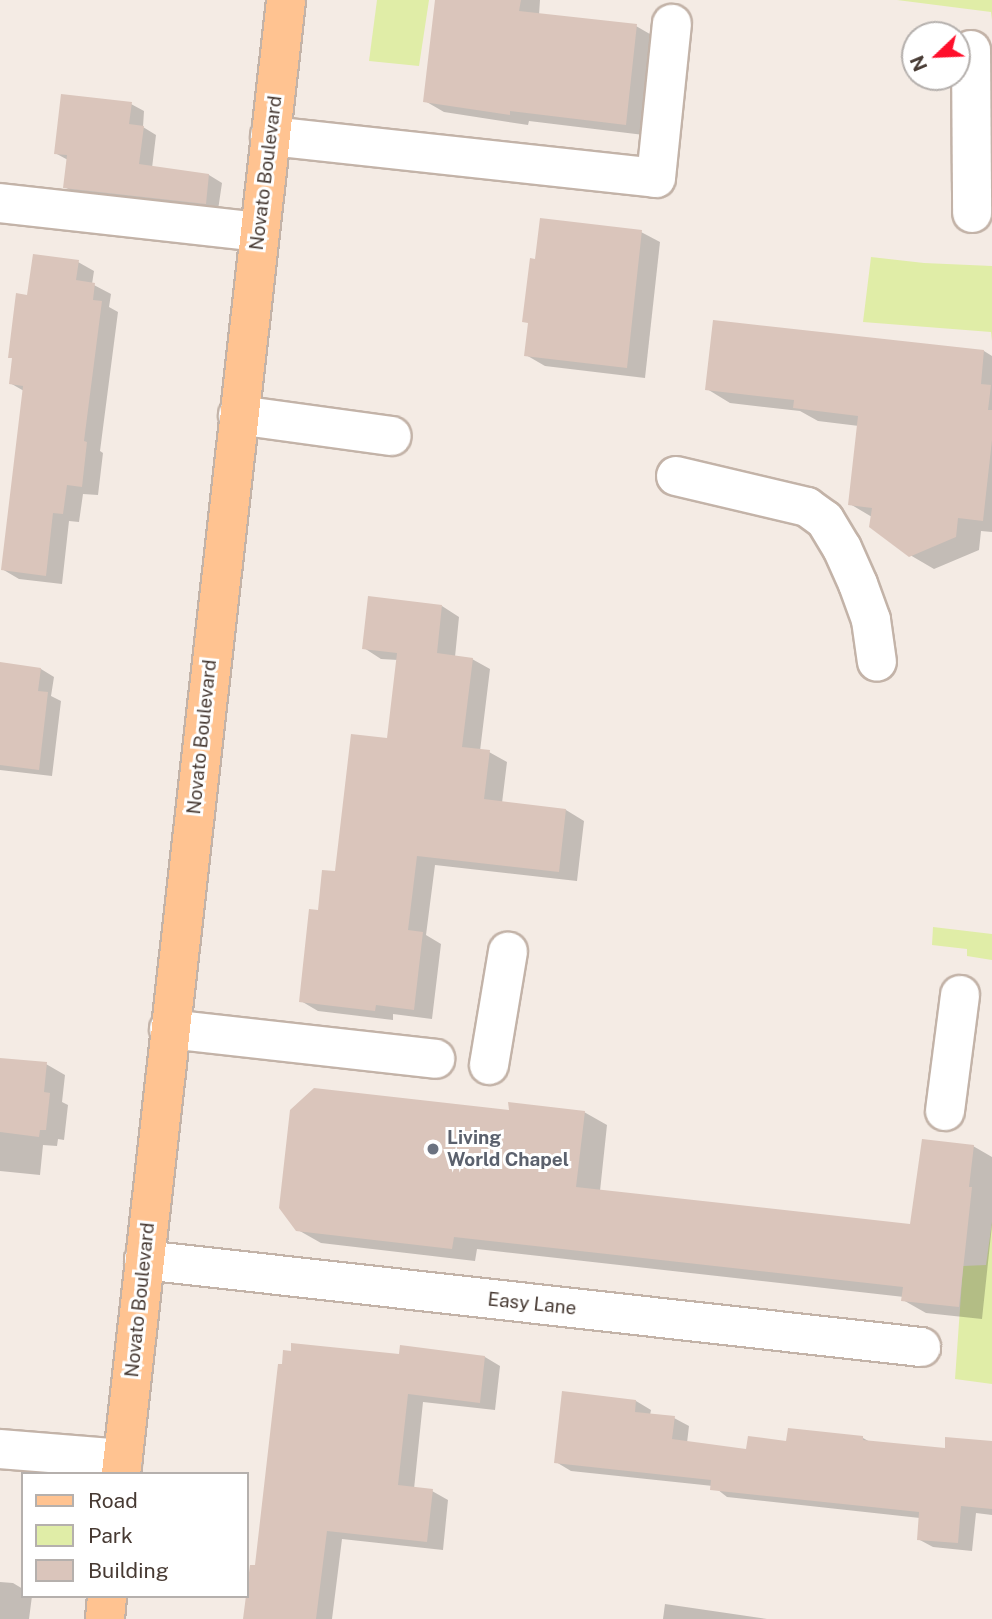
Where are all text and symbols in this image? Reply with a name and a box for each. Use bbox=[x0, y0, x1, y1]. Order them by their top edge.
north arrow bbox=[901, 21, 971, 91]
text: N bbox=[905, 52, 932, 75]
street label: Novato Boulevard bbox=[245, 94, 287, 252]
street label: Novato Boulevard bbox=[183, 658, 221, 816]
place label: Living World Chapel bbox=[447, 1127, 569, 1171]
marker: Living World Chapel bbox=[425, 1141, 441, 1157]
street label: Novato Boulevard bbox=[121, 1221, 159, 1379]
street label: Easy Lane bbox=[486, 1288, 578, 1320]
legend bbox=[21, 1472, 248, 1598]
text: Road bbox=[88, 1488, 138, 1513]
text: Park bbox=[88, 1523, 133, 1548]
text: Building bbox=[88, 1558, 169, 1583]

